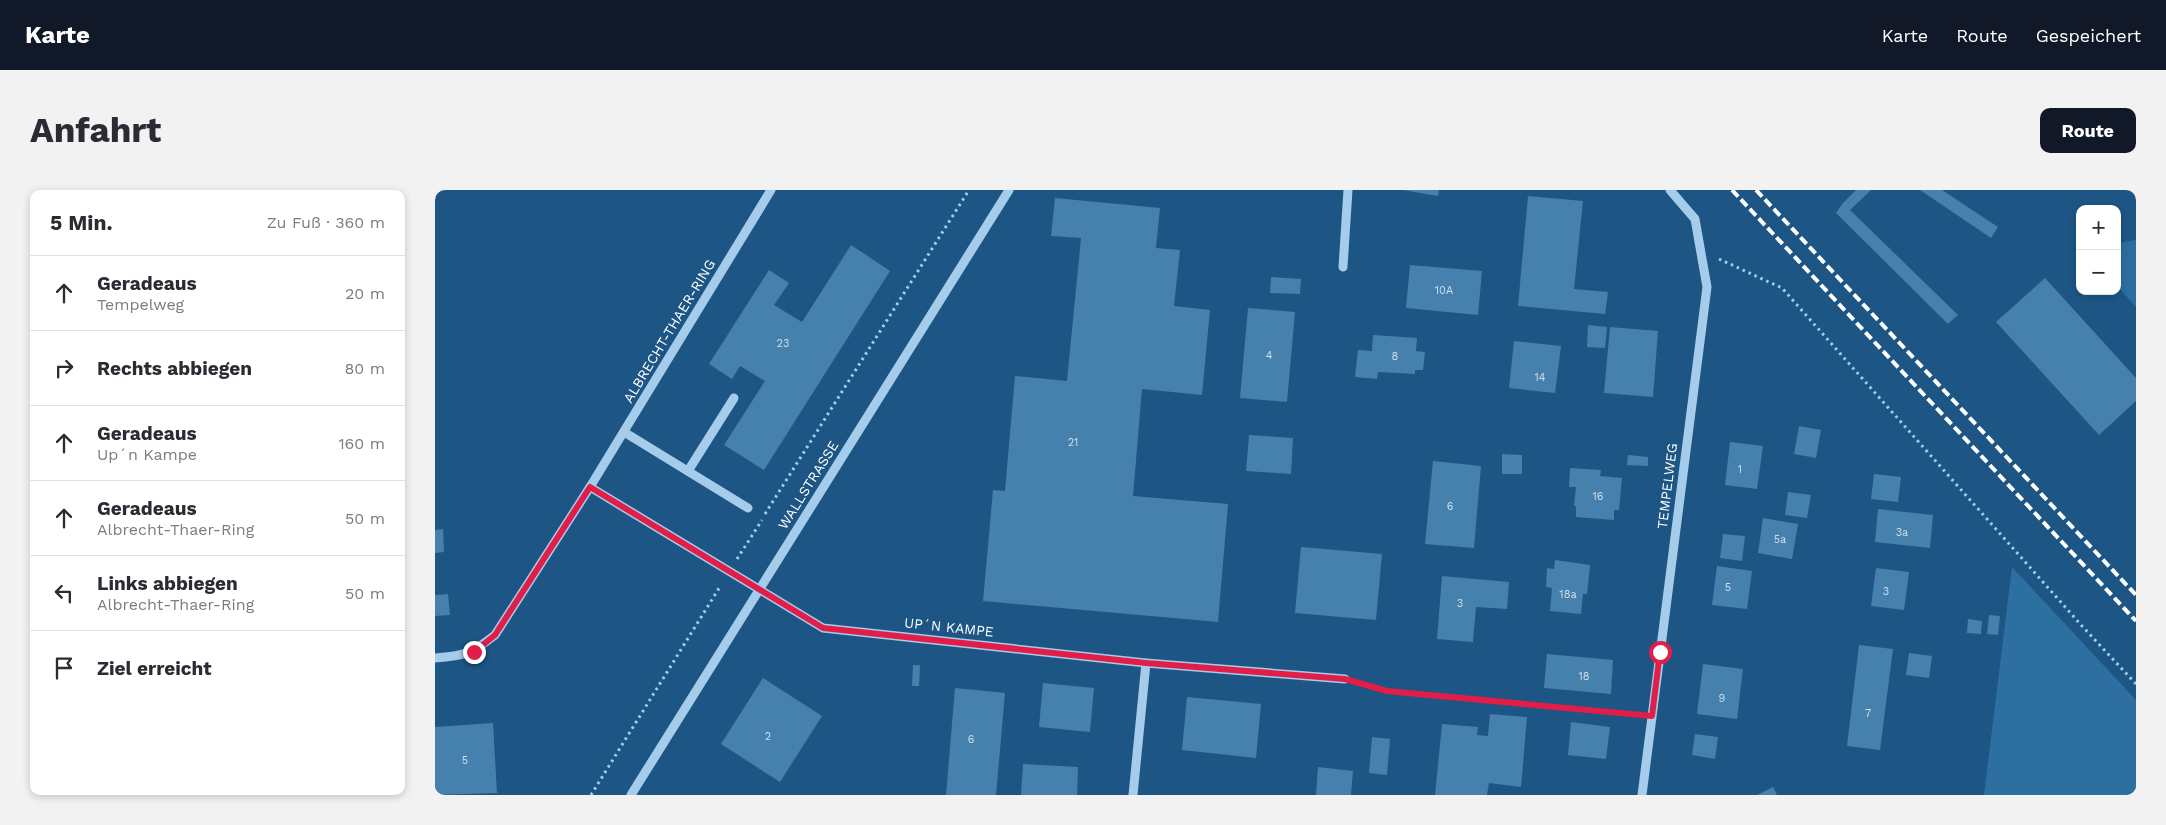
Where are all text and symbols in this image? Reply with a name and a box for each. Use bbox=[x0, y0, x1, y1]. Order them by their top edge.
text: Karte bbox=[25, 21, 90, 49]
text: Karte bbox=[1882, 25, 1928, 46]
text: Route bbox=[1956, 25, 2008, 46]
text: Gespeichert bbox=[2036, 25, 2141, 46]
button: Route bbox=[2040, 108, 2136, 153]
text: Anfahrt bbox=[30, 109, 161, 151]
map controls bbox=[2076, 205, 2121, 295]
button: + bbox=[2076, 205, 2121, 250]
text: 5 Min. bbox=[50, 210, 113, 235]
text: Zu Fuß · 360 m bbox=[267, 213, 385, 232]
button: − bbox=[2076, 250, 2121, 295]
street label: ALBRECHT-THAER-RING bbox=[620, 256, 718, 406]
text: Geradeaus bbox=[97, 272, 197, 295]
icon: ahead bbox=[50, 279, 78, 307]
text: 20 m bbox=[345, 284, 385, 303]
house number: 10A bbox=[1435, 284, 1453, 297]
text: Tempelweg bbox=[97, 295, 184, 314]
house number: 23 bbox=[777, 337, 789, 350]
house number: 4 bbox=[1266, 349, 1273, 362]
house number: 8 bbox=[1392, 350, 1399, 363]
icon: right bbox=[50, 354, 78, 382]
text: Rechts abbiegen bbox=[97, 357, 252, 380]
text: 80 m bbox=[344, 359, 385, 378]
house number: 14 bbox=[1534, 371, 1546, 384]
text: Geradeaus bbox=[97, 422, 197, 445]
icon: ahead bbox=[50, 429, 78, 457]
text: 160 m bbox=[338, 434, 385, 453]
house number: 21 bbox=[1068, 436, 1078, 449]
street label: WALLSTRASSE bbox=[774, 438, 842, 532]
street label: TEMPELWEG bbox=[1654, 442, 1680, 530]
text: Up´n Kampe bbox=[97, 445, 197, 464]
house number: 1 bbox=[1738, 463, 1742, 476]
house number: 16 bbox=[1593, 490, 1604, 503]
text: Geradeaus bbox=[97, 497, 197, 520]
house number: 6 bbox=[1447, 500, 1454, 513]
icon: ahead bbox=[50, 504, 78, 532]
text: 50 m bbox=[345, 509, 385, 528]
text: Albrecht-Thaer-Ring bbox=[97, 520, 254, 539]
house number: 3a bbox=[1896, 526, 1908, 539]
house number: 5a bbox=[1774, 533, 1786, 546]
text: Links abbiegen bbox=[97, 572, 238, 595]
icon: left bbox=[50, 579, 78, 607]
house number: 5 bbox=[1725, 581, 1731, 594]
text: 50 m bbox=[345, 584, 385, 603]
house number: 3 bbox=[1883, 585, 1889, 598]
house number: 18a bbox=[1559, 588, 1577, 601]
text: Albrecht-Thaer-Ring bbox=[97, 595, 254, 614]
house number: 3 bbox=[1457, 597, 1463, 610]
street label: UP´N KAMPE bbox=[904, 614, 995, 640]
route end bbox=[463, 641, 486, 664]
route start bbox=[1649, 641, 1672, 664]
icon: arrive bbox=[50, 654, 78, 682]
text: Ziel erreicht bbox=[97, 657, 212, 680]
house number: 18 bbox=[1578, 670, 1590, 683]
house number: 9 bbox=[1719, 692, 1726, 705]
house number: 7 bbox=[1865, 707, 1871, 720]
house number: 2 bbox=[765, 730, 771, 743]
house number: 6 bbox=[968, 733, 975, 746]
house number: 5 bbox=[462, 754, 468, 767]

